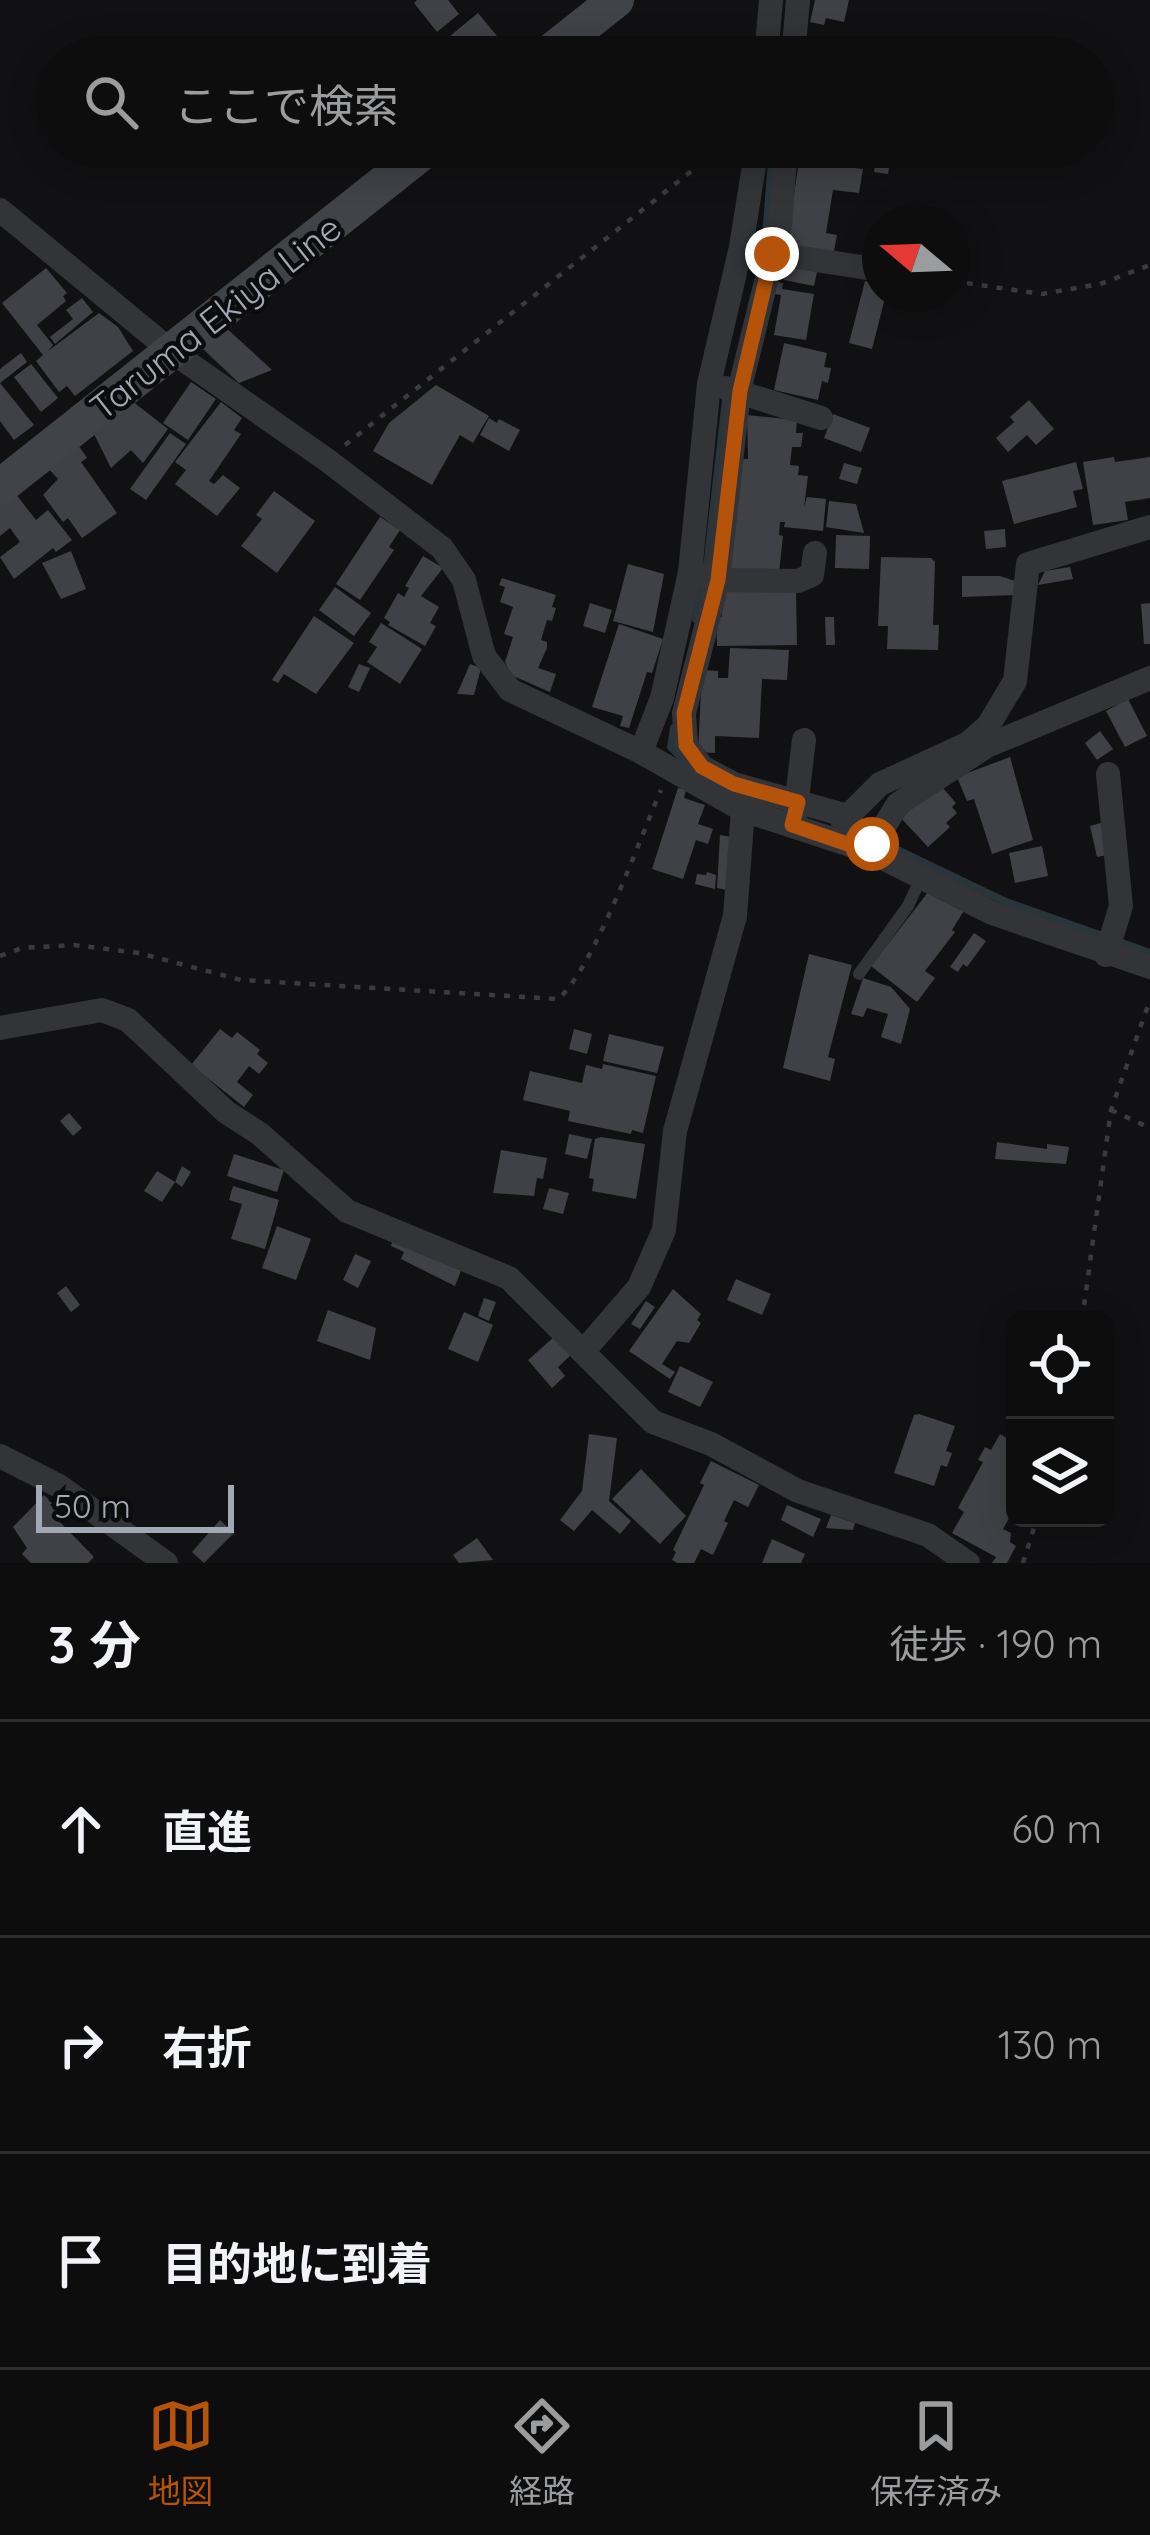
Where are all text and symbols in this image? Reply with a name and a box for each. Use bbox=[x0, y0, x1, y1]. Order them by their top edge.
search box bbox=[36, 36, 1114, 168]
icon: search bbox=[78, 69, 144, 135]
text: ここで検索 bbox=[174, 77, 399, 133]
north arrow bbox=[862, 204, 970, 312]
street label: Taruma Ekiya Line bbox=[80, 205, 350, 429]
route end bbox=[745, 227, 799, 281]
route start bbox=[845, 817, 899, 871]
map controls bbox=[1006, 1311, 1114, 1527]
button: locate bbox=[1006, 1311, 1114, 1419]
button: layers bbox=[1006, 1419, 1114, 1527]
scale bar bbox=[36, 1479, 234, 1532]
text: 50 m bbox=[54, 1485, 131, 1526]
text: 3 分 bbox=[48, 1612, 141, 1676]
text: 徒歩 · 190 m bbox=[889, 1619, 1102, 1668]
icon: ahead bbox=[48, 1796, 114, 1862]
text: 直進 bbox=[162, 1803, 252, 1859]
text: 60 m bbox=[1012, 1804, 1102, 1853]
icon: right bbox=[48, 2012, 114, 2078]
text: 右折 bbox=[162, 2019, 252, 2075]
text: 130 m bbox=[998, 2020, 1102, 2069]
icon: arrive bbox=[48, 2228, 114, 2294]
text: 目的地に到着 bbox=[162, 2235, 432, 2291]
tab: 地図 bbox=[148, 2393, 214, 2513]
tab: 経路 bbox=[509, 2393, 575, 2513]
tab: 保存済み bbox=[870, 2393, 1002, 2513]

